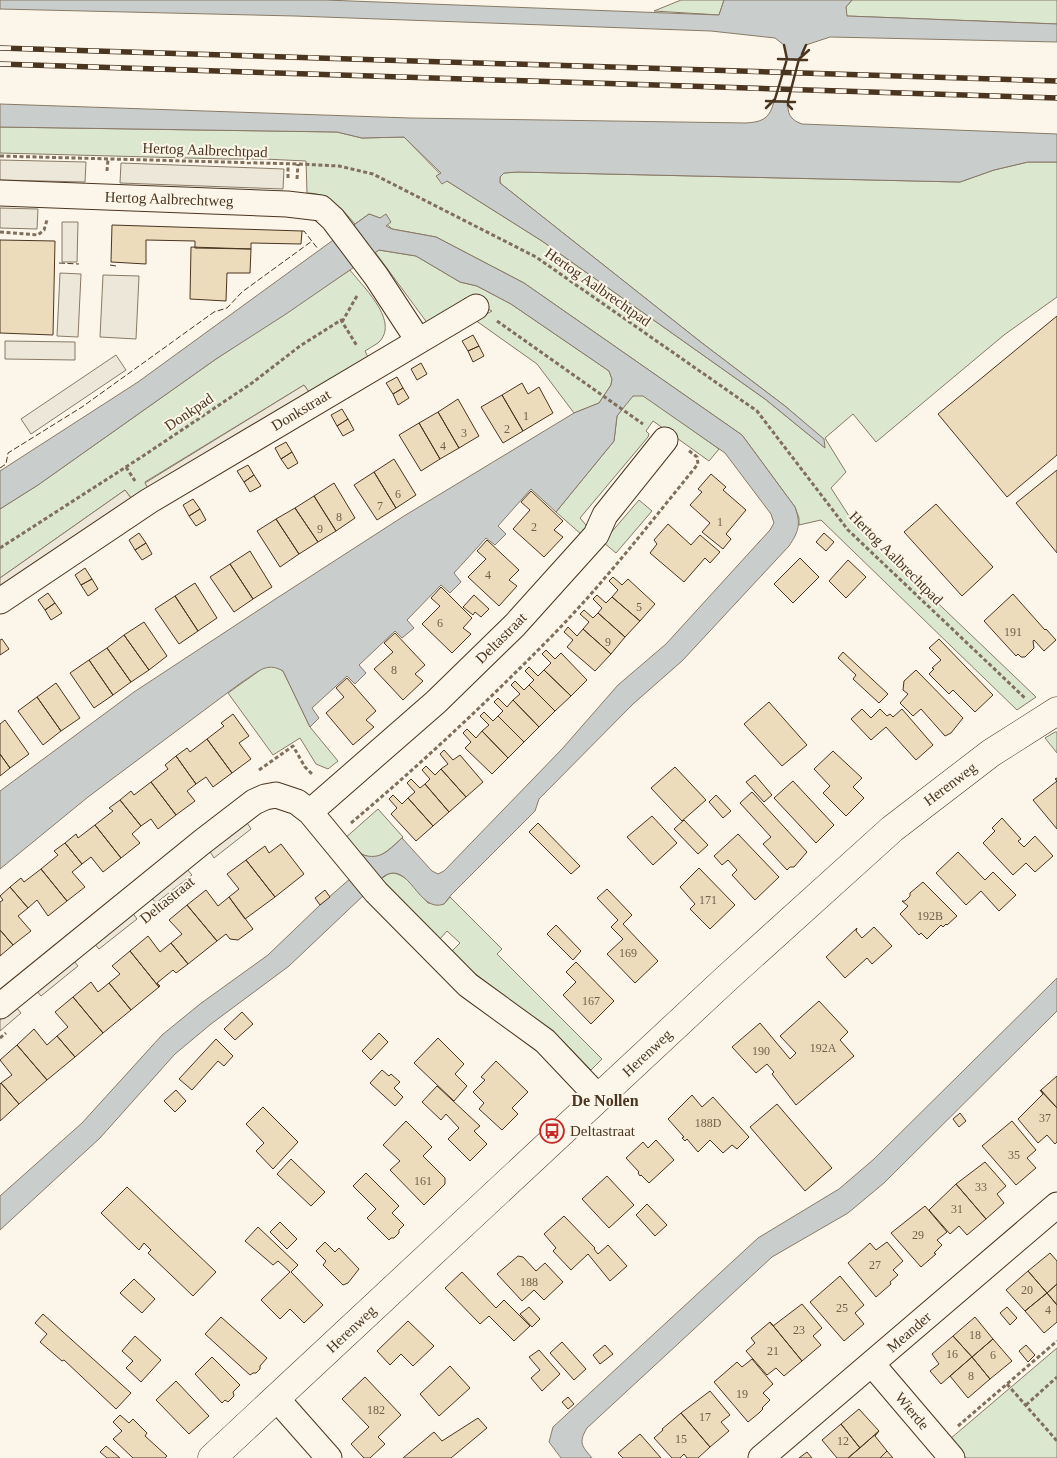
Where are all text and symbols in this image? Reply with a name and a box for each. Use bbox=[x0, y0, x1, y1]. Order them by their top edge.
street label: Hertog Aalbrechtpad bbox=[142, 140, 268, 160]
street label: Hertog Aalbrechtweg bbox=[104, 189, 234, 209]
street label: Hertog Aalbrechtpad bbox=[542, 244, 654, 330]
street label: Donkstraat bbox=[269, 386, 334, 434]
street label: Donkpad bbox=[162, 390, 217, 434]
house number: 1 bbox=[523, 409, 529, 423]
house number: 2 bbox=[504, 422, 510, 436]
house number: 3 bbox=[461, 426, 467, 440]
house number: 4 bbox=[440, 439, 446, 453]
house number: 6 bbox=[395, 487, 401, 501]
house number: 7 bbox=[377, 499, 383, 513]
street label: Hertog Aalbrechtpad bbox=[846, 508, 946, 608]
house number: 8 bbox=[336, 510, 342, 524]
house number: 1 bbox=[717, 515, 723, 529]
house number: 2 bbox=[531, 520, 537, 534]
house number: 9 bbox=[317, 522, 323, 536]
house number: 4 bbox=[485, 568, 491, 582]
house number: 5 bbox=[636, 600, 642, 614]
street label: Deltastraat bbox=[472, 609, 530, 667]
house number: 6 bbox=[437, 616, 443, 630]
house number: 191 bbox=[1004, 625, 1022, 639]
house number: 9 bbox=[605, 635, 611, 649]
house number: 8 bbox=[391, 663, 397, 677]
street label: Herenweg bbox=[921, 759, 980, 809]
street label: Deltastraat bbox=[137, 873, 198, 927]
house number: 171 bbox=[699, 893, 717, 907]
house number: 192B bbox=[917, 909, 943, 923]
house number: 169 bbox=[619, 946, 637, 960]
house number: 167 bbox=[582, 994, 600, 1008]
street label: Herenweg bbox=[619, 1026, 675, 1080]
house number: 192A bbox=[810, 1041, 837, 1055]
house number: 190 bbox=[752, 1044, 770, 1058]
district label: De Nollen bbox=[571, 1092, 639, 1109]
house number: 37 bbox=[1039, 1111, 1051, 1125]
house number: 188D bbox=[695, 1116, 722, 1130]
bus stop icon: Deltastraat bbox=[539, 1118, 565, 1144]
place label: Deltastraat bbox=[570, 1123, 636, 1139]
house number: 35 bbox=[1008, 1148, 1020, 1162]
house number: 161 bbox=[414, 1174, 432, 1188]
house number: 33 bbox=[975, 1180, 987, 1194]
house number: 31 bbox=[951, 1202, 963, 1216]
house number: 29 bbox=[912, 1228, 924, 1242]
house number: 27 bbox=[869, 1258, 881, 1272]
house number: 188 bbox=[520, 1275, 538, 1289]
house number: 20 bbox=[1021, 1283, 1033, 1297]
house number: 25 bbox=[836, 1301, 848, 1315]
street label: Herenweg bbox=[323, 1302, 379, 1356]
house number: 4 bbox=[1045, 1303, 1051, 1317]
street label: Meander bbox=[884, 1308, 934, 1356]
house number: 23 bbox=[793, 1323, 805, 1337]
house number: 18 bbox=[969, 1328, 981, 1342]
house number: 21 bbox=[767, 1344, 779, 1358]
house number: 16 bbox=[946, 1347, 958, 1361]
house number: 6 bbox=[990, 1348, 996, 1362]
house number: 8 bbox=[968, 1369, 974, 1383]
house number: 19 bbox=[736, 1387, 748, 1401]
street label: Wierde bbox=[892, 1389, 932, 1433]
house number: 182 bbox=[367, 1403, 385, 1417]
house number: 17 bbox=[699, 1410, 711, 1424]
house number: 15 bbox=[675, 1432, 687, 1446]
house number: 12 bbox=[837, 1434, 849, 1448]

